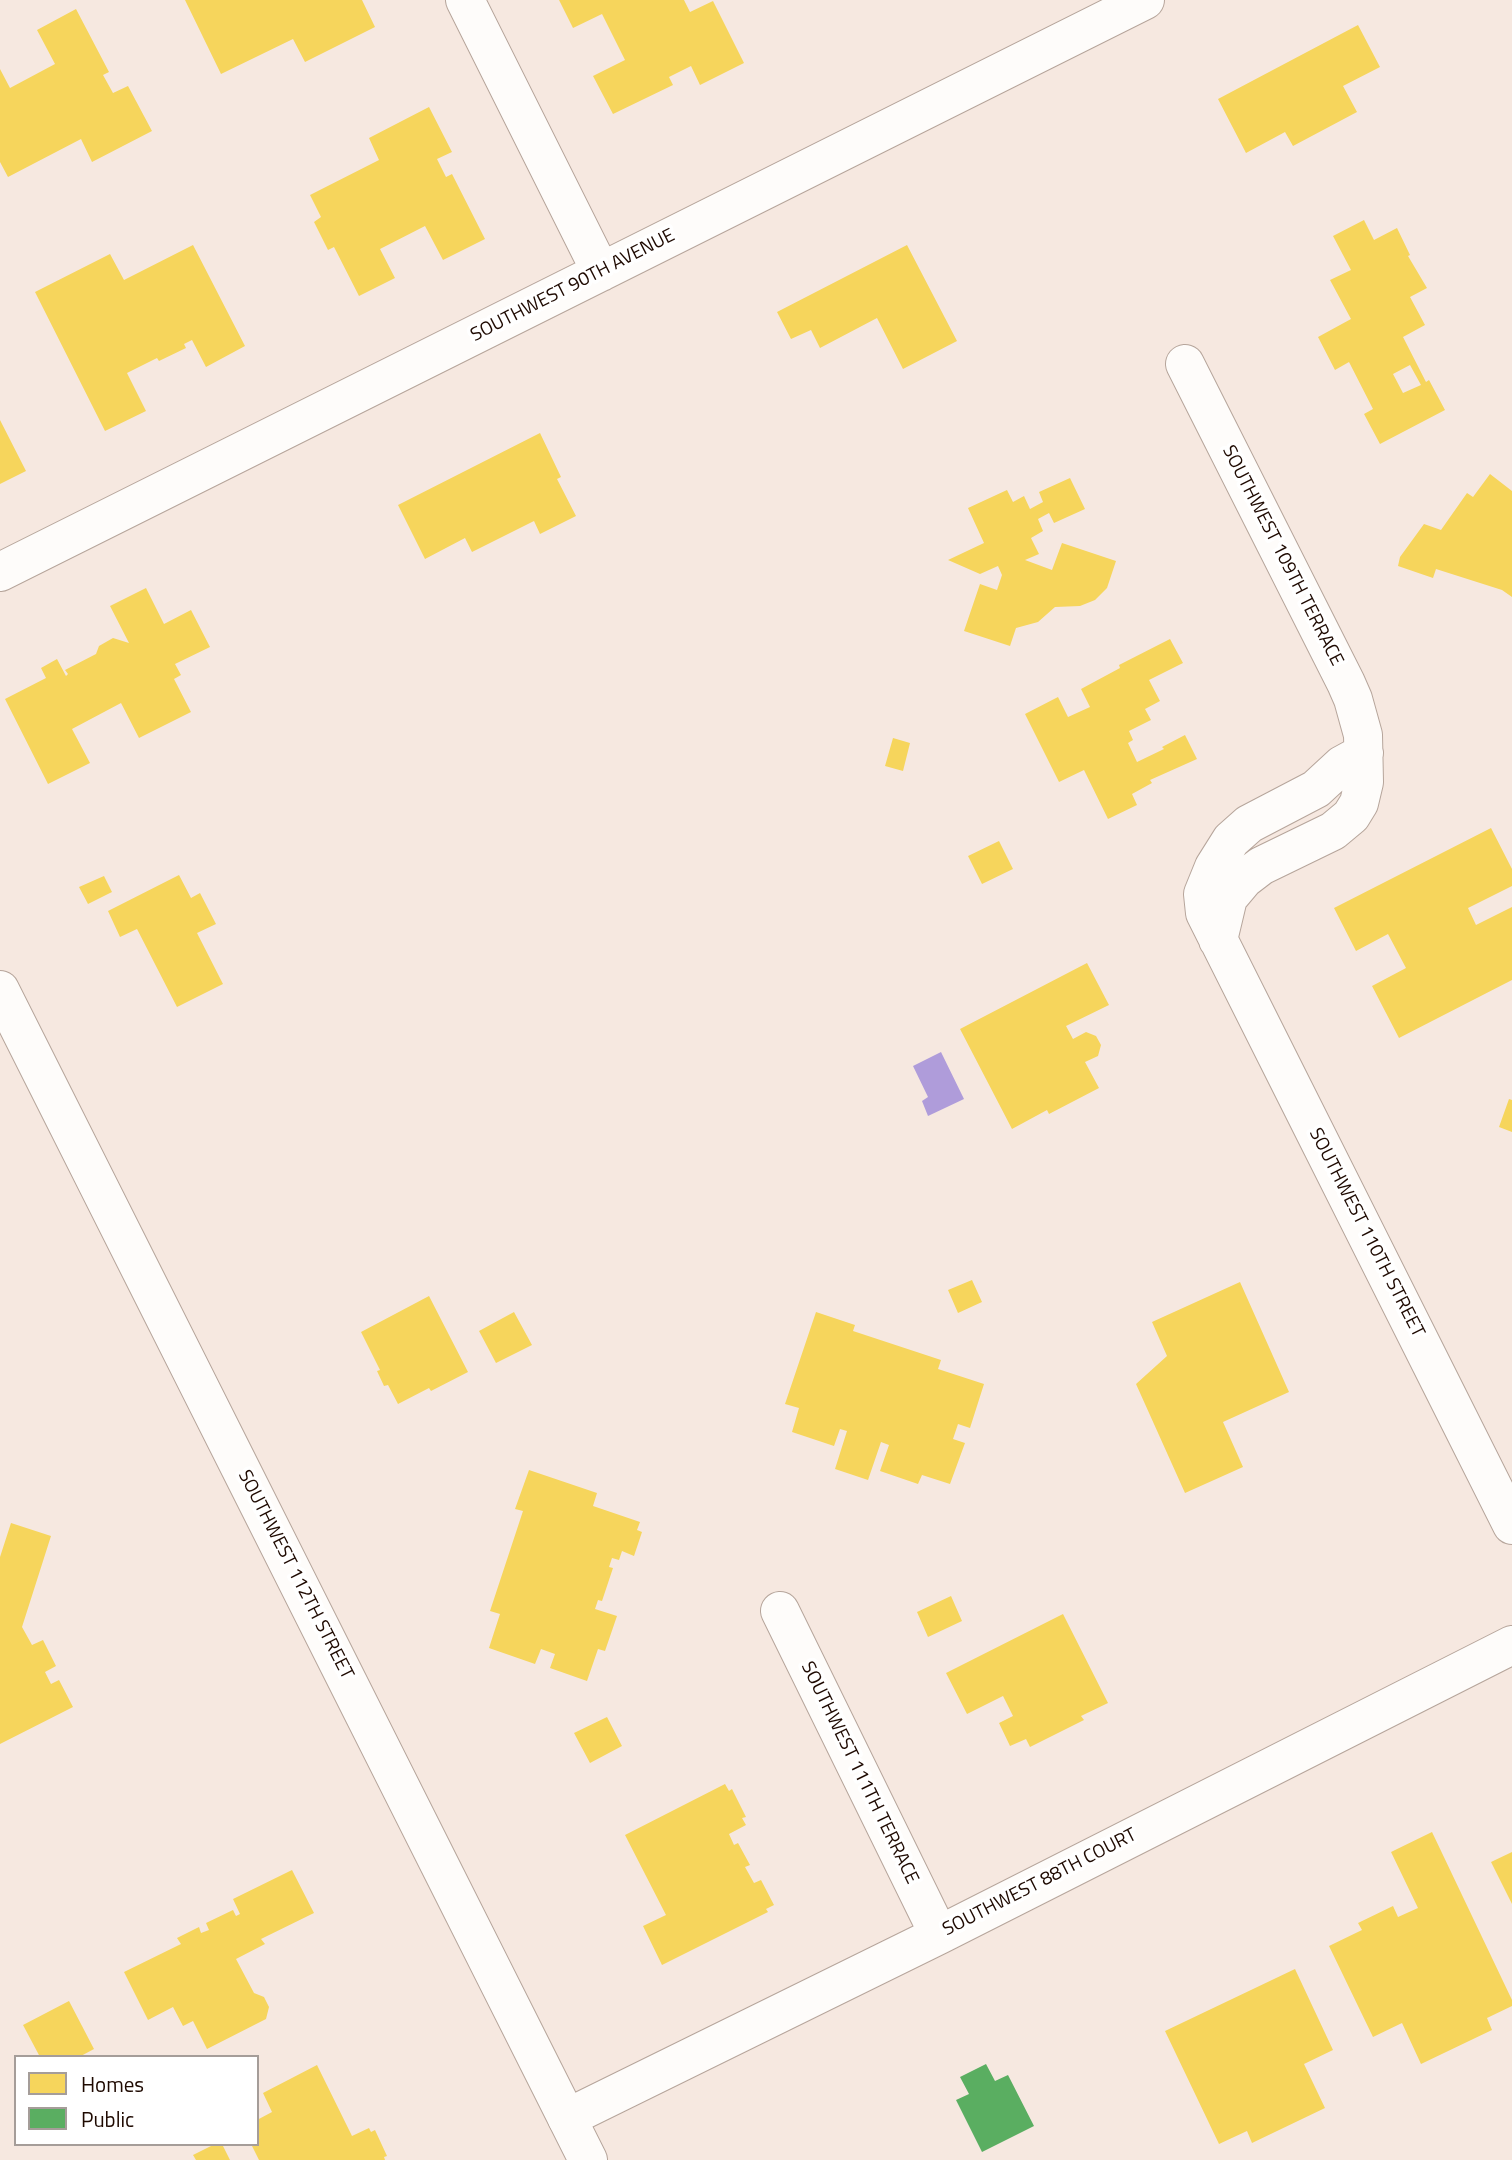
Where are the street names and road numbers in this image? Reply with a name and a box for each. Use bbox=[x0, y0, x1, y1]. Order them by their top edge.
street label: SOUTHWEST 90TH AVENUE bbox=[467, 225, 679, 347]
street label: SOUTHWEST 109TH TERRACE bbox=[1216, 442, 1348, 670]
street label: SOUTHWEST 110TH STREET bbox=[1303, 1125, 1429, 1341]
street label: SOUTHWEST 112TH STREET bbox=[232, 1467, 358, 1683]
street label: SOUTHWEST 111TH TERRACE bbox=[795, 1658, 923, 1888]
street label: SOUTHWEST 88TH COURT bbox=[939, 1824, 1141, 1942]

